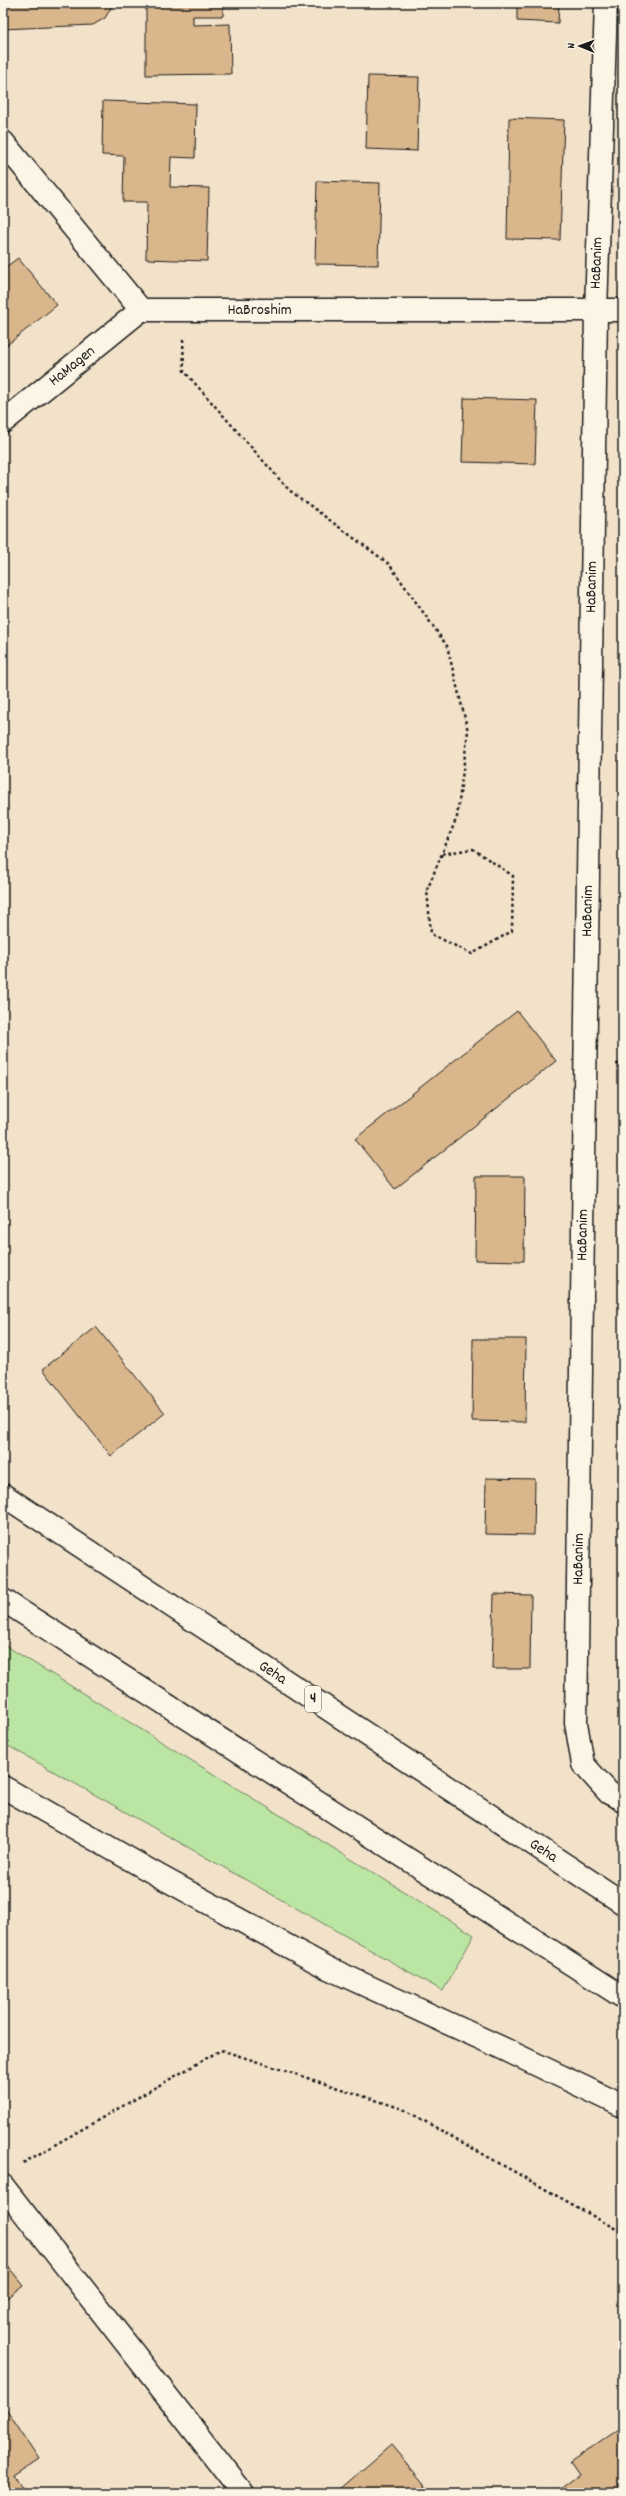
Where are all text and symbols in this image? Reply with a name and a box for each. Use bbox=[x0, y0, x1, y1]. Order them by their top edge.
north arrow bbox=[560, 26, 600, 66]
text: N bbox=[564, 42, 580, 49]
street label: HaBanim bbox=[585, 237, 609, 289]
street label: HaBroshim bbox=[227, 299, 292, 322]
street label: HaMagen bbox=[44, 340, 100, 392]
street label: HaBanim bbox=[580, 561, 604, 613]
street label: HaBanim bbox=[576, 885, 600, 937]
street label: HaBanim bbox=[571, 1209, 595, 1261]
street label: HaBanim bbox=[567, 1533, 591, 1585]
street label: Geha bbox=[254, 1655, 292, 1691]
road number: 4 bbox=[305, 1686, 321, 1712]
street label: Geha bbox=[525, 1833, 563, 1869]

